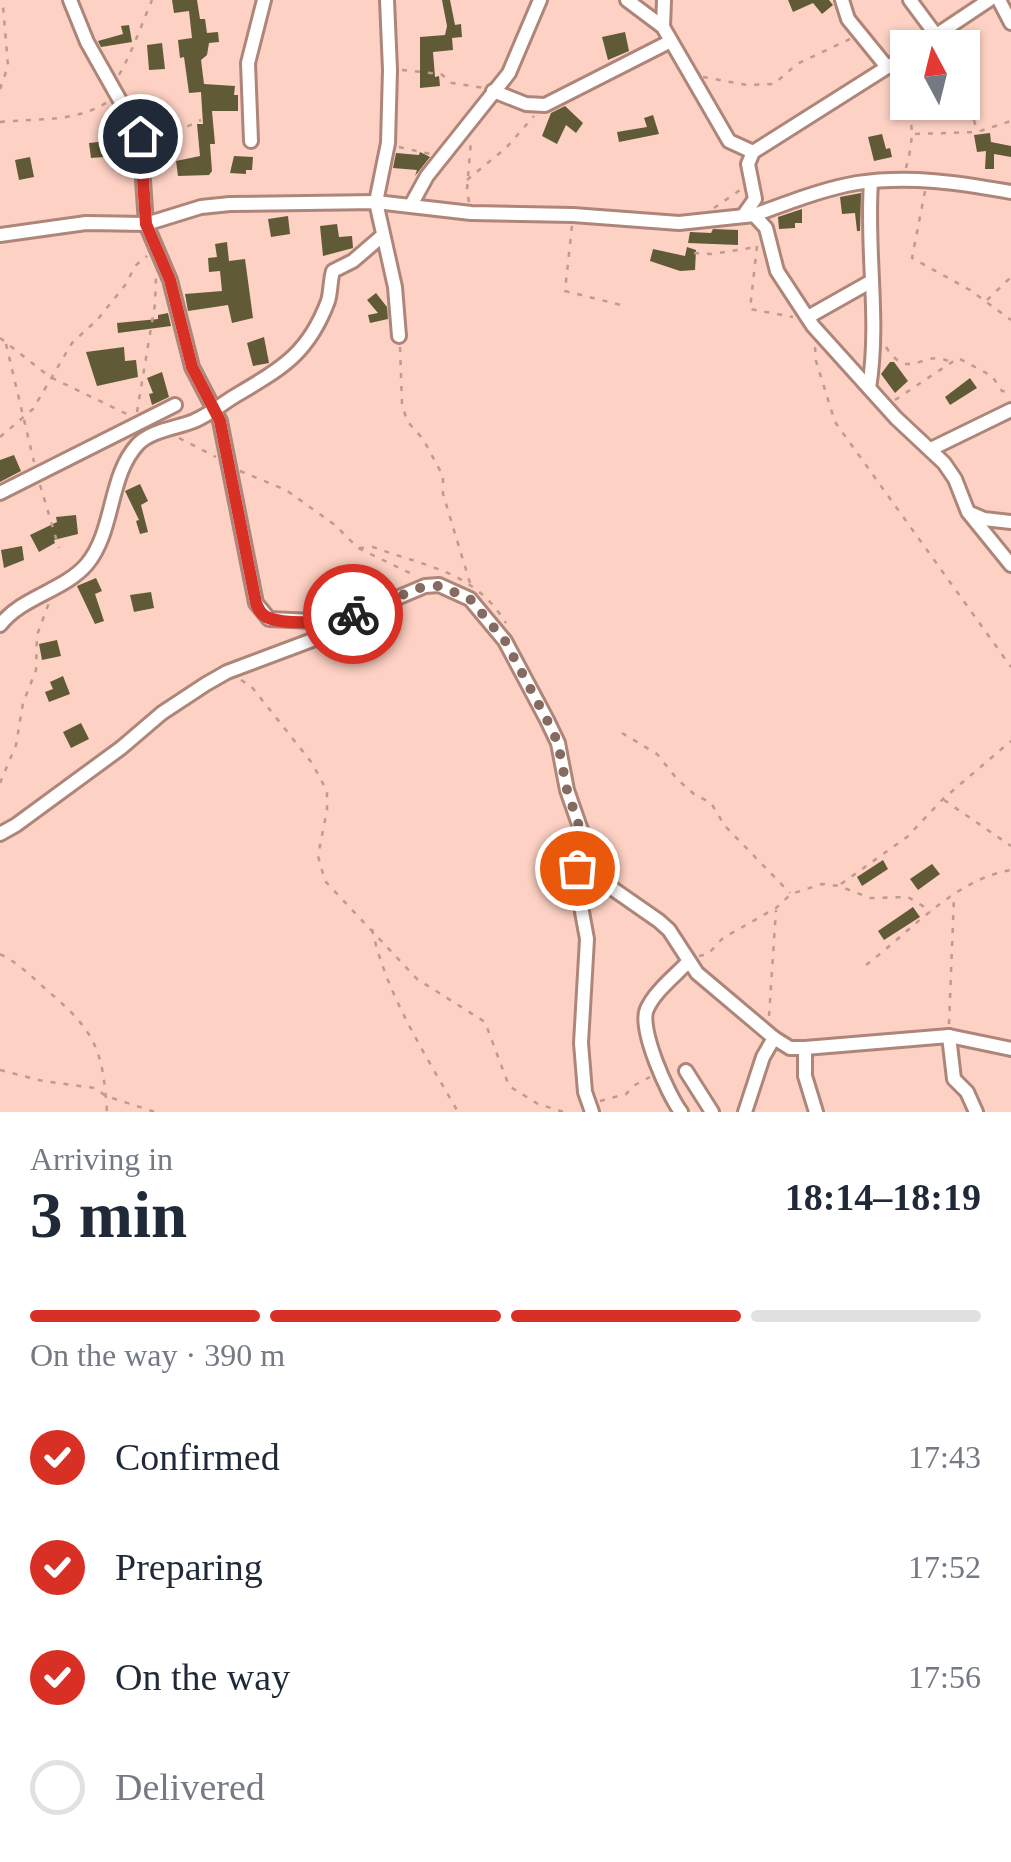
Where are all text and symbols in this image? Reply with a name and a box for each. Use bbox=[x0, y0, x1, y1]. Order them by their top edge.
north arrow bbox=[890, 30, 980, 120]
map controls bbox=[890, 30, 980, 120]
pin bbox=[98, 94, 183, 179]
icon: home bbox=[113, 109, 168, 164]
courier bbox=[303, 564, 403, 664]
icon: bike bbox=[326, 587, 381, 642]
pin bbox=[535, 826, 620, 911]
icon: bag bbox=[550, 841, 605, 896]
text: Arriving in bbox=[30, 1141, 173, 1177]
text: 18:14–18:19 bbox=[785, 1176, 981, 1218]
text: 3 min bbox=[30, 1179, 187, 1251]
text: On the way · 390 m bbox=[30, 1337, 285, 1373]
icon: check bbox=[30, 1430, 85, 1485]
text: Confirmed bbox=[115, 1436, 280, 1478]
text: 17:43 bbox=[908, 1439, 981, 1475]
icon: check bbox=[30, 1540, 85, 1595]
text: Preparing bbox=[115, 1546, 263, 1588]
text: 17:52 bbox=[908, 1549, 981, 1585]
icon: check bbox=[30, 1650, 85, 1705]
text: On the way bbox=[115, 1656, 290, 1698]
text: 17:56 bbox=[908, 1659, 981, 1695]
text: Delivered bbox=[115, 1766, 265, 1808]

